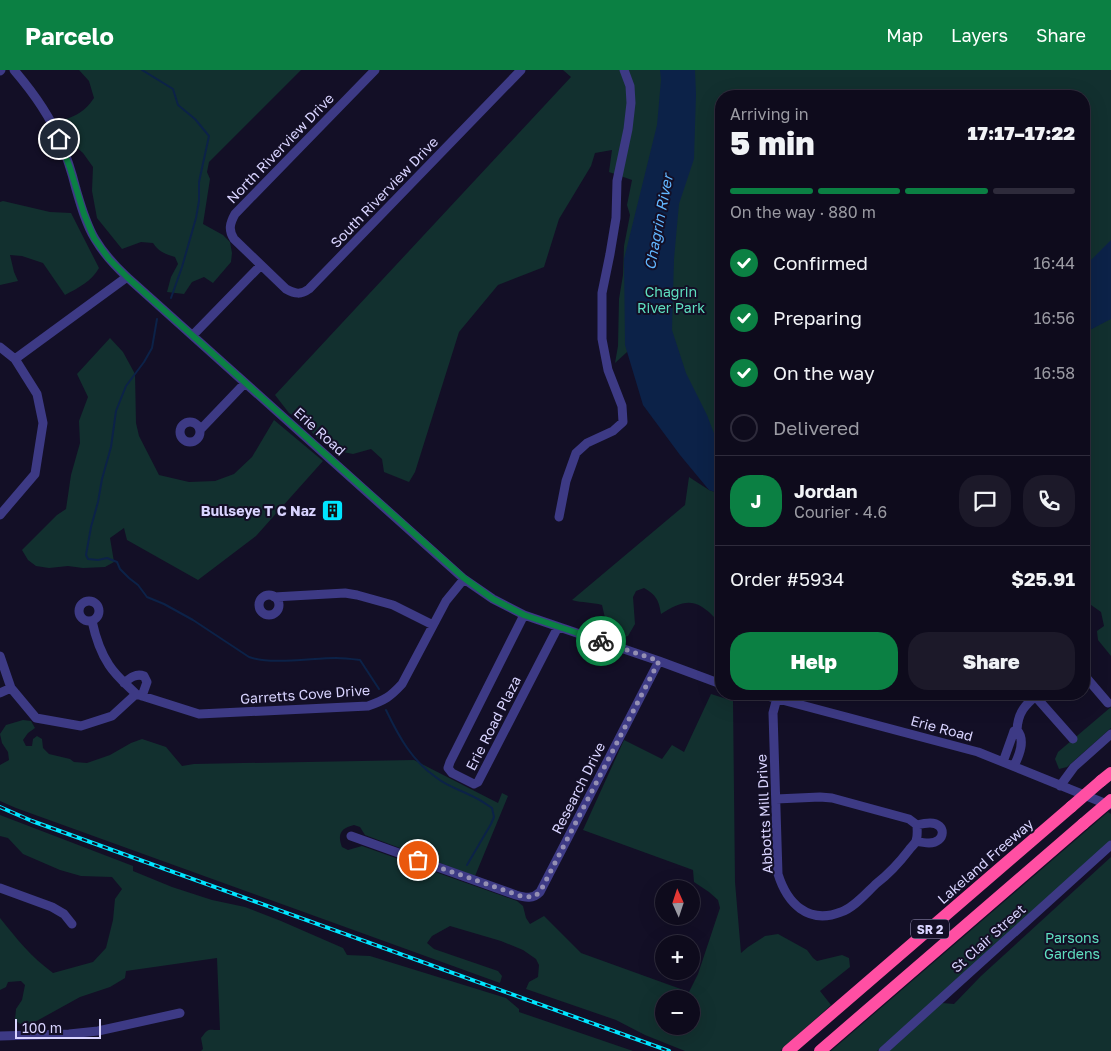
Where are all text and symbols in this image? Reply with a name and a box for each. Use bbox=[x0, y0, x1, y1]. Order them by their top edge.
text: Parcelo bbox=[25, 21, 114, 50]
text: Map bbox=[886, 24, 923, 46]
text: Layers bbox=[951, 24, 1008, 46]
text: Share bbox=[1036, 24, 1086, 46]
street label: North Riverview Drive bbox=[223, 89, 337, 207]
text: Arriving in bbox=[730, 104, 809, 124]
pin bbox=[38, 118, 80, 160]
text: 17:17–17:22 bbox=[967, 121, 1075, 144]
text: 5 min bbox=[730, 124, 815, 162]
icon: home bbox=[45, 125, 73, 153]
street label: South Riverview Drive bbox=[327, 133, 441, 251]
water label: Chagrin River bbox=[640, 171, 677, 271]
text: On the way · 880 m bbox=[730, 202, 876, 222]
icon: check bbox=[730, 249, 758, 277]
text: Confirmed bbox=[773, 251, 868, 274]
text: 16:44 bbox=[1033, 253, 1075, 273]
park label: Chagrin River Park bbox=[637, 283, 705, 316]
icon: check bbox=[730, 304, 758, 332]
text: Preparing bbox=[773, 306, 862, 329]
text: 16:56 bbox=[1034, 308, 1075, 328]
icon: check bbox=[730, 359, 758, 387]
text: On the way bbox=[773, 361, 875, 384]
text: 16:58 bbox=[1034, 363, 1075, 383]
street label: Erie Road bbox=[291, 403, 349, 459]
text: Delivered bbox=[773, 416, 860, 439]
button: chat bbox=[959, 475, 1011, 527]
button: phone bbox=[1023, 475, 1075, 527]
text: Jordan bbox=[794, 479, 858, 502]
text: J bbox=[751, 489, 761, 512]
building icon: Bullseye T C Naz bbox=[320, 498, 344, 522]
place label: Bullseye T C Naz bbox=[201, 502, 316, 519]
text: Courier · 4.6 bbox=[794, 502, 887, 522]
text: Order #5934 bbox=[730, 567, 844, 590]
text: $25.91 bbox=[1011, 567, 1075, 590]
courier bbox=[576, 616, 626, 666]
icon: bike bbox=[587, 627, 615, 655]
button: Help bbox=[730, 632, 898, 690]
button: Share bbox=[908, 632, 1075, 690]
street label: Erie Road Plaza bbox=[462, 673, 524, 773]
street label: Garretts Cove Drive bbox=[239, 681, 371, 707]
street label: Erie Road bbox=[909, 712, 975, 744]
street label: Research Drive bbox=[548, 739, 608, 837]
street label: Abbotts Mill Drive bbox=[752, 754, 776, 874]
street label: Lakeland Freeway bbox=[934, 815, 1036, 907]
pin bbox=[397, 839, 439, 881]
icon: bag bbox=[404, 846, 432, 874]
north arrow bbox=[655, 880, 700, 925]
map controls bbox=[655, 880, 700, 1035]
street label: St Clair Street bbox=[947, 900, 1029, 976]
road number: SR 2 bbox=[911, 920, 949, 939]
park label: Parsons Gardens bbox=[1044, 929, 1100, 962]
button: + bbox=[655, 935, 700, 980]
button: − bbox=[655, 990, 700, 1035]
scale bar bbox=[15, 1016, 101, 1039]
text: 100 m bbox=[22, 1019, 62, 1036]

